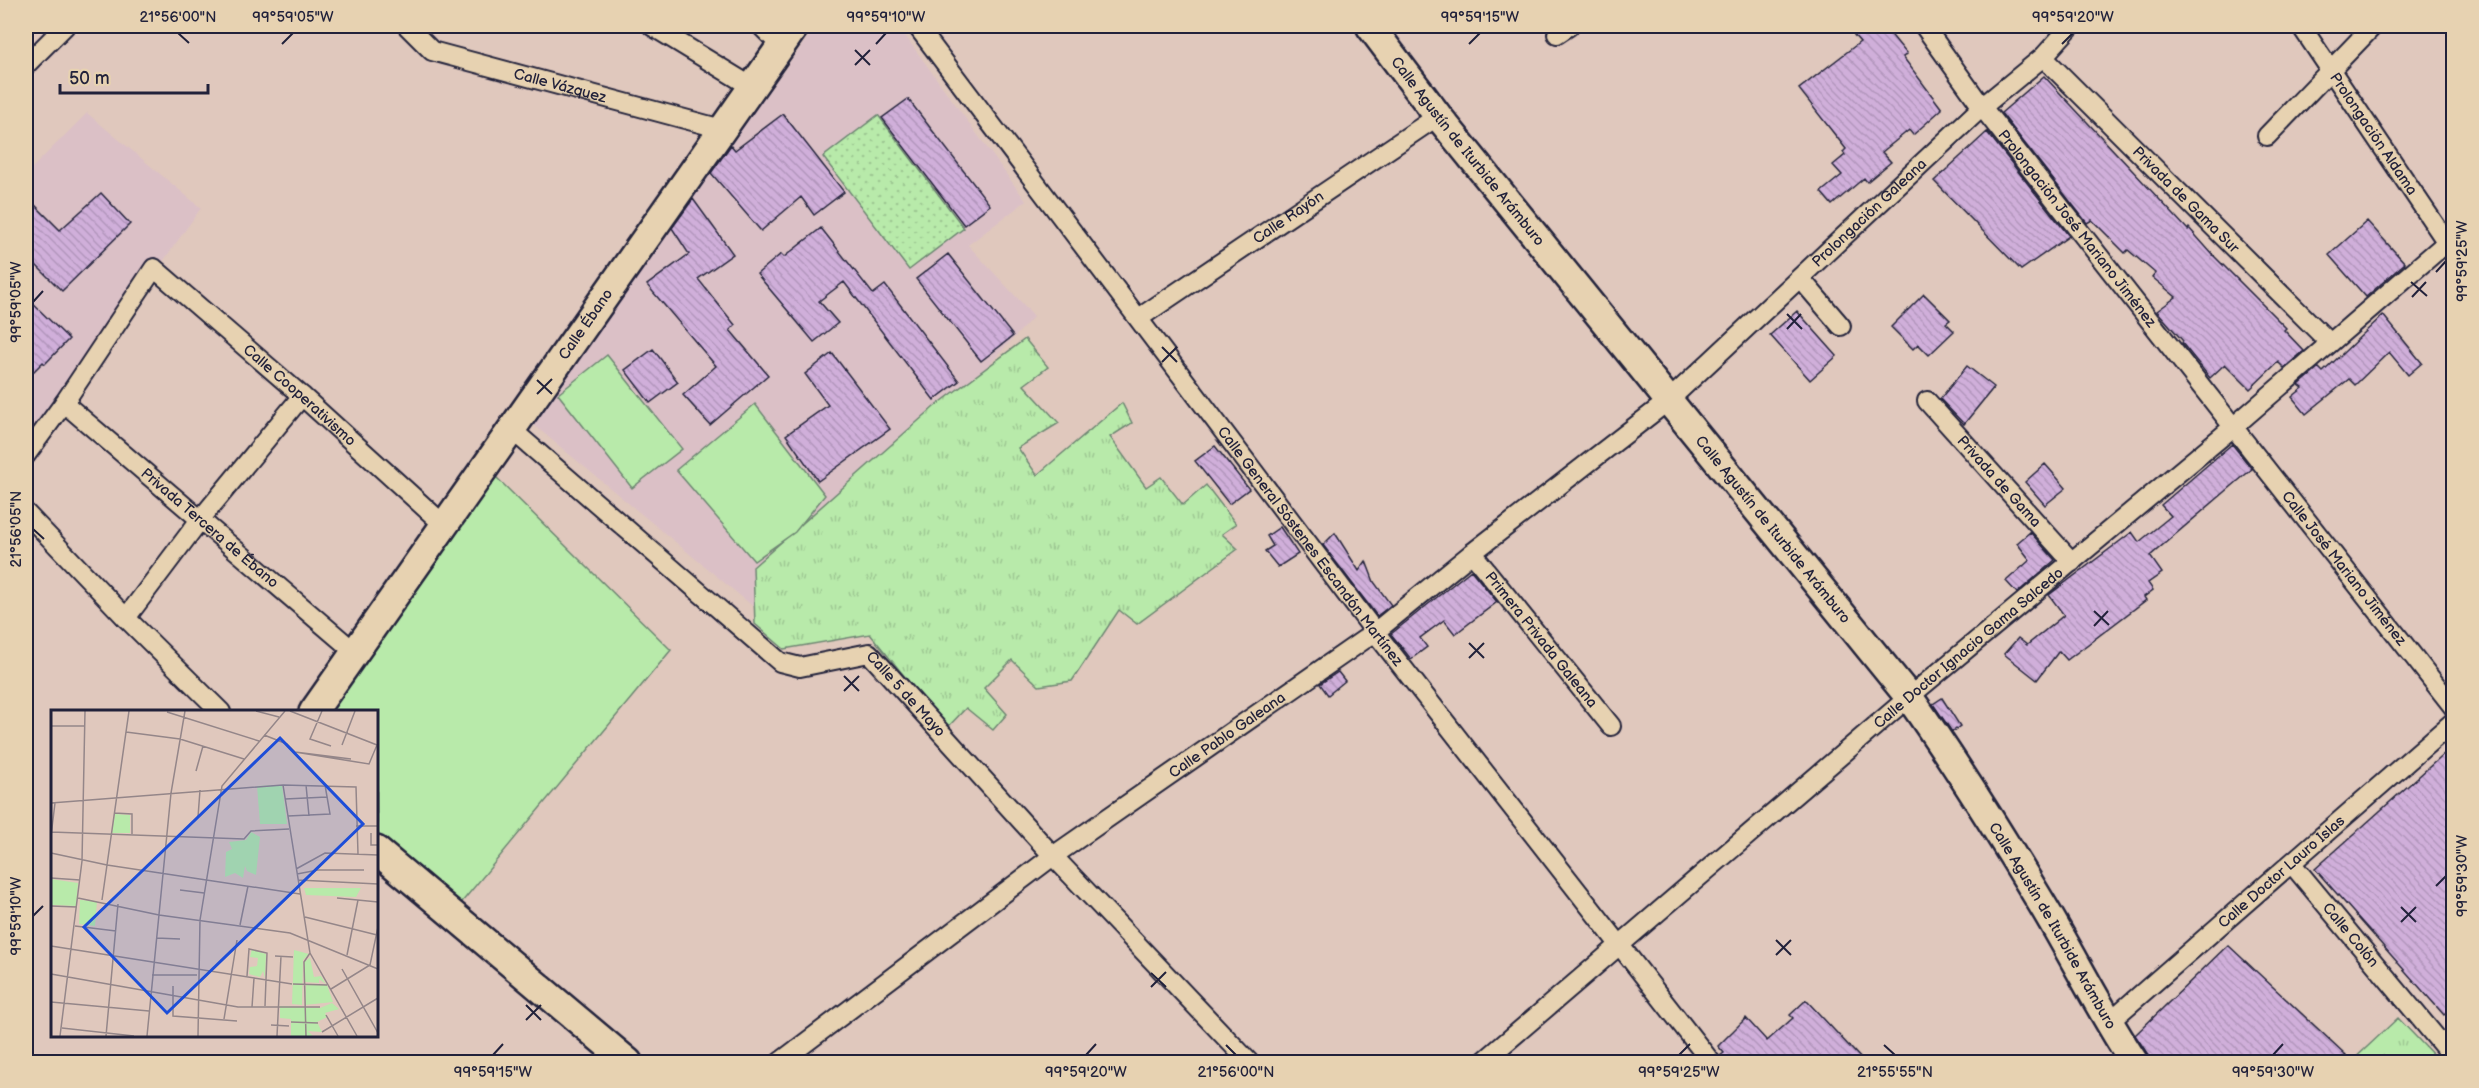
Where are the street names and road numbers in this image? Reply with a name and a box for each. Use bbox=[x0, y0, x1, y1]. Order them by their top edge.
street label: Calle Agustín de Iturbide Arámburo bbox=[1387, 53, 1549, 250]
street label: Calle Vázquez bbox=[512, 64, 609, 108]
street label: Prolongación Aldama bbox=[2325, 69, 2421, 199]
street label: Prolongación José Mariano Jiménez bbox=[1994, 126, 2161, 332]
street label: Privada de Gama Sur bbox=[2128, 143, 2244, 258]
street label: Prolongación Galeana bbox=[1808, 155, 1931, 271]
street label: Calle Rayón bbox=[1249, 187, 1327, 248]
street label: Calle Ébano bbox=[554, 285, 617, 364]
street label: Calle Cooperativismo bbox=[239, 340, 360, 450]
street label: Calle General Sóstenes Escandón Martínez bbox=[1213, 423, 1407, 671]
street label: Calle Agustín de Iturbide Arámburo bbox=[1691, 432, 1855, 628]
street label: Privada de Gama bbox=[1953, 432, 2045, 531]
street label: Privada Tercera de Ébano bbox=[137, 464, 282, 592]
street label: Calle José Mariano Jiménez bbox=[2277, 487, 2411, 650]
street label: Calle Doctor Ignacio Gama Salcedo bbox=[1870, 563, 2067, 733]
street label: Primera Privada Galeana bbox=[1481, 568, 1602, 712]
street label: Calle 5 de Mayo bbox=[862, 647, 949, 741]
street label: Calle Pablo Galeana bbox=[1165, 688, 1289, 782]
street label: Calle Doctor Lauro Islas bbox=[2214, 811, 2349, 933]
street label: Calle Agustín de Iturbide Arámburo bbox=[1984, 819, 2120, 1033]
street label: Calle Colón bbox=[2318, 899, 2383, 971]

